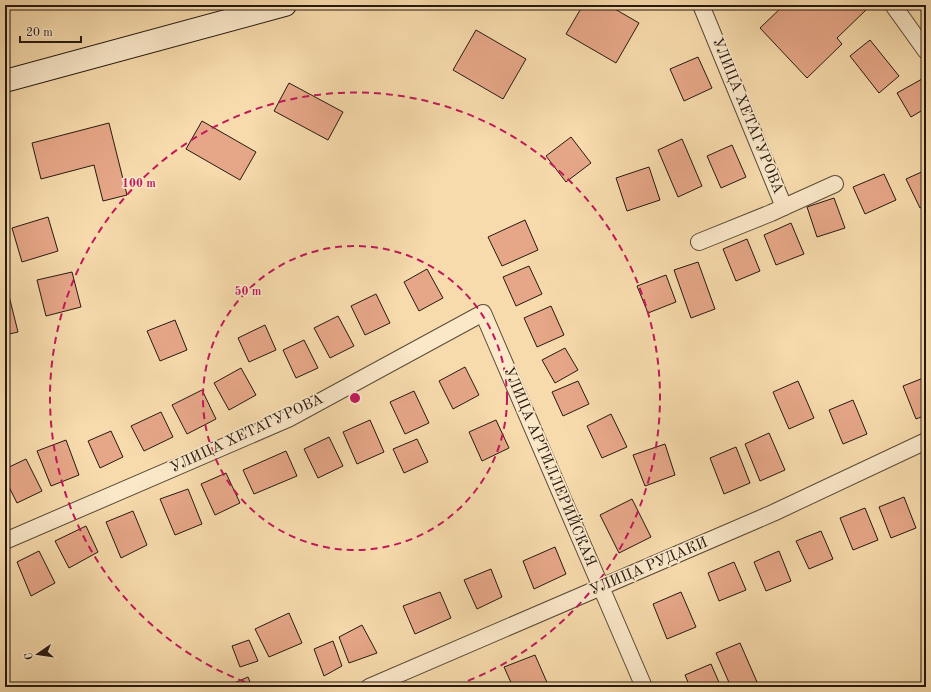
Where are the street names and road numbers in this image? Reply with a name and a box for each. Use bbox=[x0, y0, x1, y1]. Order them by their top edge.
street label: УЛИЦА ХЕТАГУРОВА bbox=[709, 36, 785, 197]
street label: УЛИЦА АРТИЛЛЕРИЙСКАЯ bbox=[500, 363, 602, 569]
street label: УЛИЦА ХЕТАГУРОВА bbox=[168, 392, 326, 476]
street label: УЛИЦА РУДАКИ bbox=[588, 535, 710, 599]

